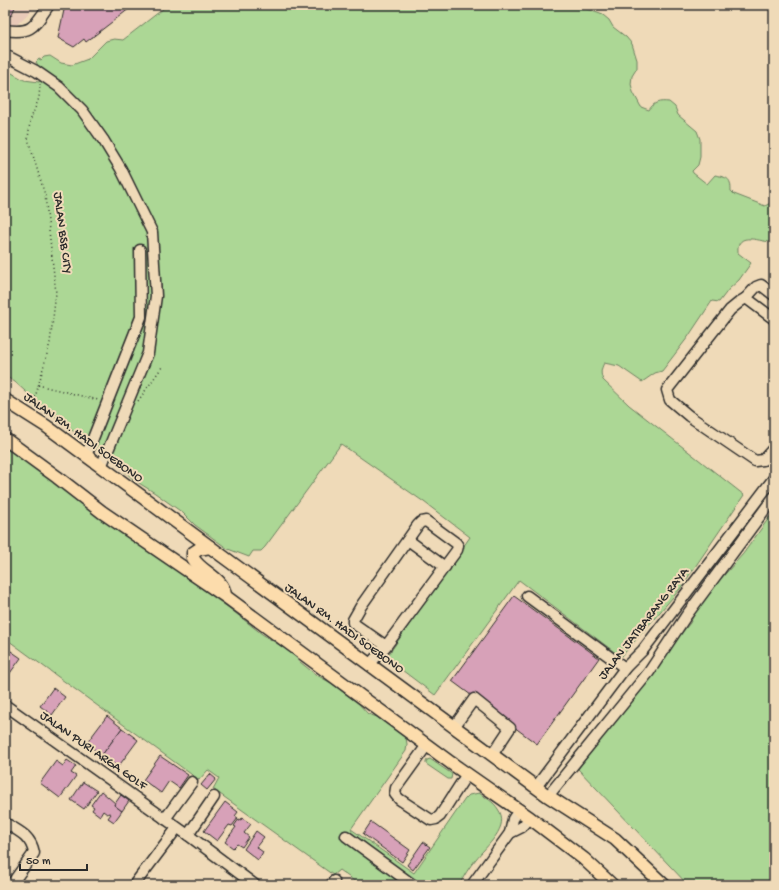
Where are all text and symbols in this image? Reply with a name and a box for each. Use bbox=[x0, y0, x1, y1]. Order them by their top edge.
street label: JALAN BSB CITY bbox=[50, 191, 74, 275]
street label: JALAN RM. HADI SOEBONO bbox=[20, 390, 146, 486]
street label: JALAN JATIBARANG RAYA bbox=[596, 564, 693, 683]
street label: JALAN RM. HADI SOEBONO bbox=[281, 581, 407, 677]
street label: JALAN PURI ARGA GOLF bbox=[37, 708, 150, 794]
scale bar bbox=[20, 846, 87, 872]
text: 50 m bbox=[26, 855, 51, 869]

